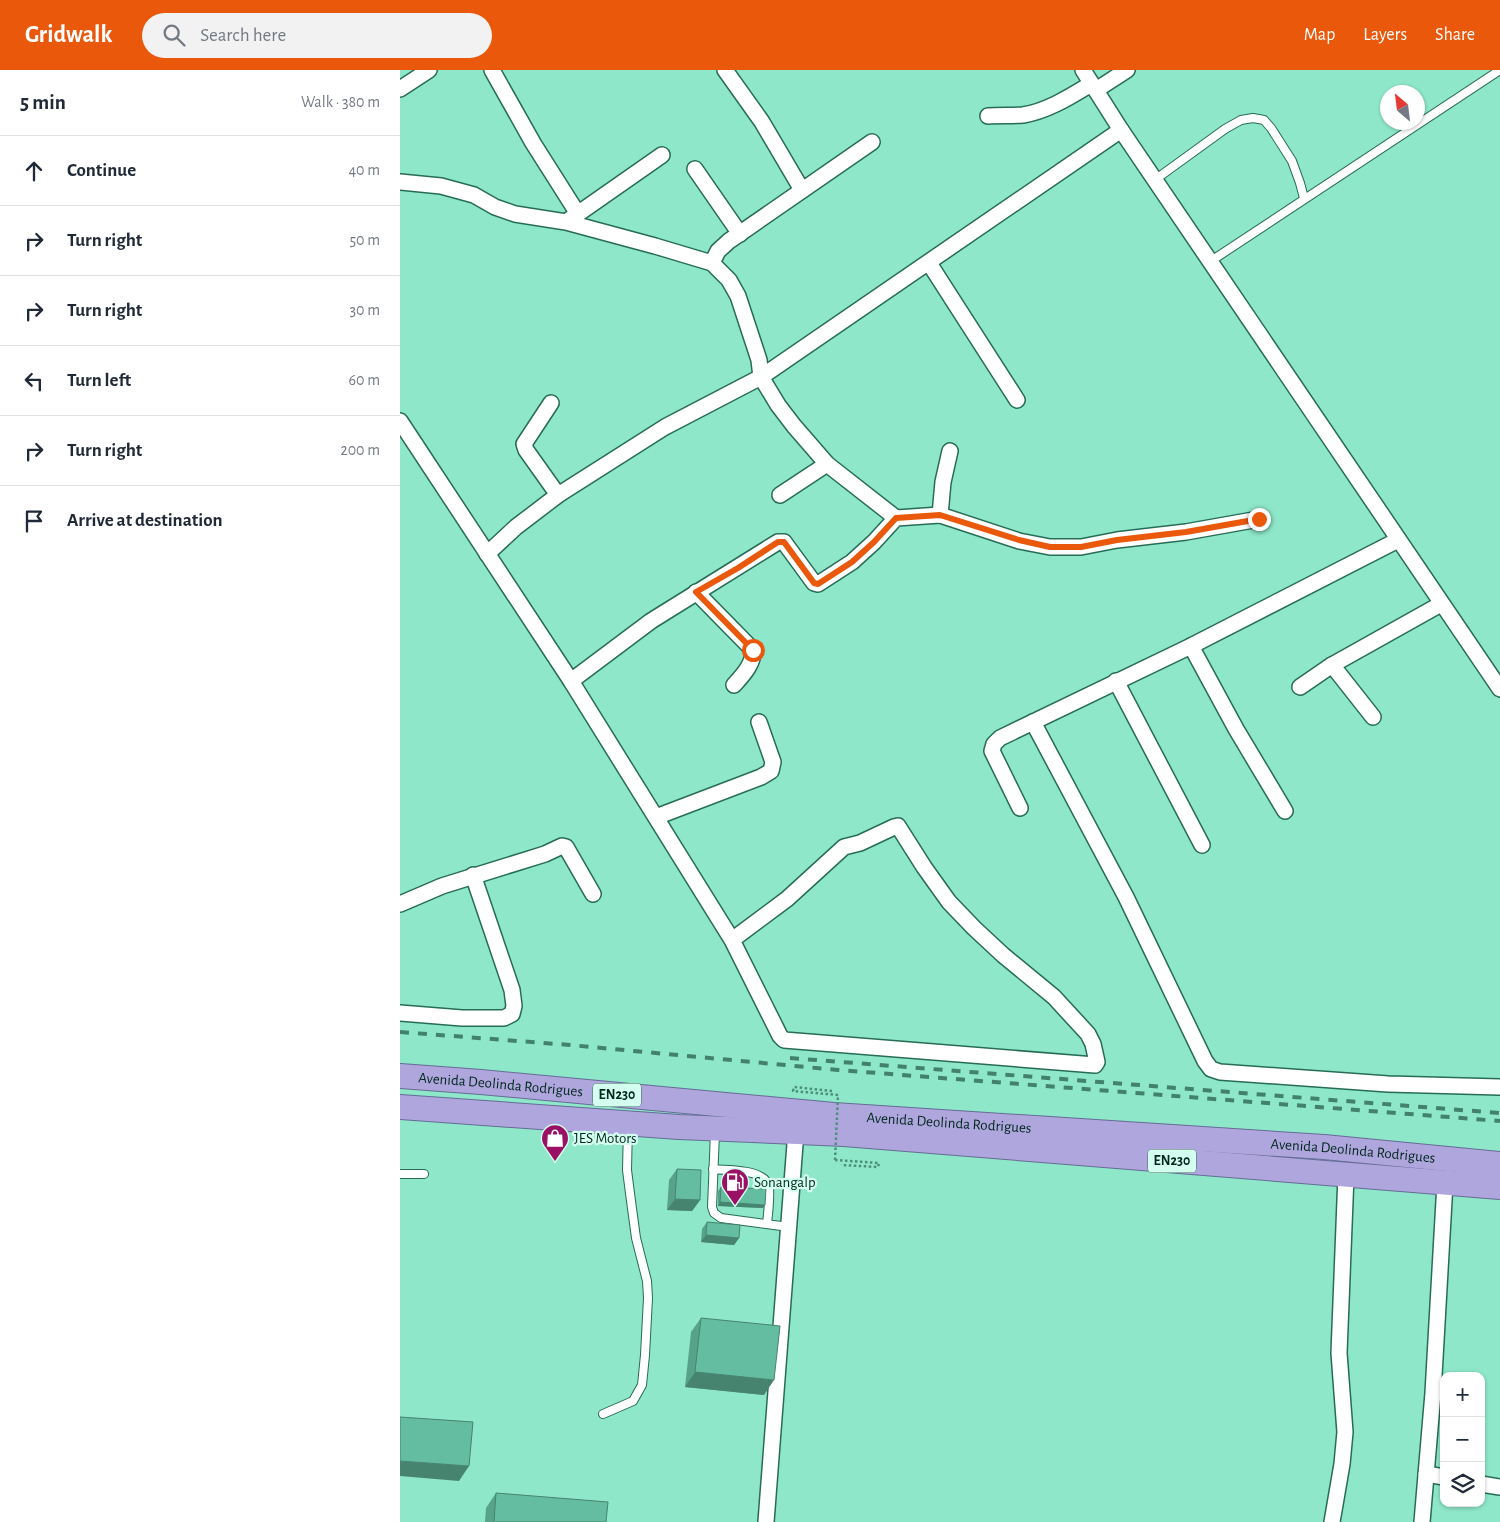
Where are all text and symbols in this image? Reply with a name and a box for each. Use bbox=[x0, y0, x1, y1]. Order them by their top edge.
search box bbox=[142, 13, 492, 58]
icon: search bbox=[160, 21, 188, 49]
text: Gridwalk bbox=[25, 23, 112, 47]
text: Search here bbox=[200, 26, 286, 45]
text: Map bbox=[1304, 26, 1335, 44]
text: Layers bbox=[1363, 26, 1407, 44]
text: Share bbox=[1435, 26, 1475, 44]
north arrow bbox=[1380, 85, 1425, 130]
text: 5 min bbox=[20, 92, 66, 113]
text: Walk · 380 m bbox=[301, 94, 380, 110]
icon: ahead bbox=[20, 157, 48, 185]
text: Continue bbox=[67, 161, 136, 180]
text: 40 m bbox=[348, 162, 380, 178]
icon: right bbox=[20, 227, 48, 255]
text: Turn right bbox=[67, 231, 142, 250]
text: 50 m bbox=[349, 232, 380, 248]
icon: right bbox=[20, 297, 48, 325]
text: Turn right bbox=[67, 301, 142, 320]
text: 30 m bbox=[350, 302, 380, 318]
icon: left bbox=[20, 367, 48, 395]
text: Turn left bbox=[67, 371, 131, 390]
text: 60 m bbox=[349, 372, 380, 388]
icon: right bbox=[20, 437, 48, 465]
text: Turn right bbox=[67, 441, 142, 460]
text: 200 m bbox=[340, 442, 380, 458]
icon: arrive bbox=[20, 507, 48, 535]
route end bbox=[1248, 508, 1271, 531]
text: Arrive at destination bbox=[67, 511, 223, 530]
route start bbox=[742, 639, 765, 662]
street label: Avenida Deolinda Rodrigues bbox=[418, 1070, 584, 1099]
road number: EN230 bbox=[593, 1084, 641, 1106]
street label: Avenida Deolinda Rodrigues bbox=[866, 1110, 1032, 1135]
shop icon: JES Motors bbox=[540, 1123, 570, 1162]
place label: JES Motors bbox=[574, 1131, 637, 1146]
street label: Avenida Deolinda Rodrigues bbox=[1270, 1136, 1436, 1165]
road number: EN230 bbox=[1148, 1150, 1196, 1172]
fuel station icon: Sonangalp bbox=[720, 1167, 750, 1206]
place label: Sonangalp bbox=[754, 1175, 816, 1190]
map controls bbox=[1440, 1372, 1485, 1507]
button: + bbox=[1440, 1372, 1485, 1417]
button: − bbox=[1440, 1417, 1485, 1462]
button: layers bbox=[1440, 1462, 1485, 1507]

